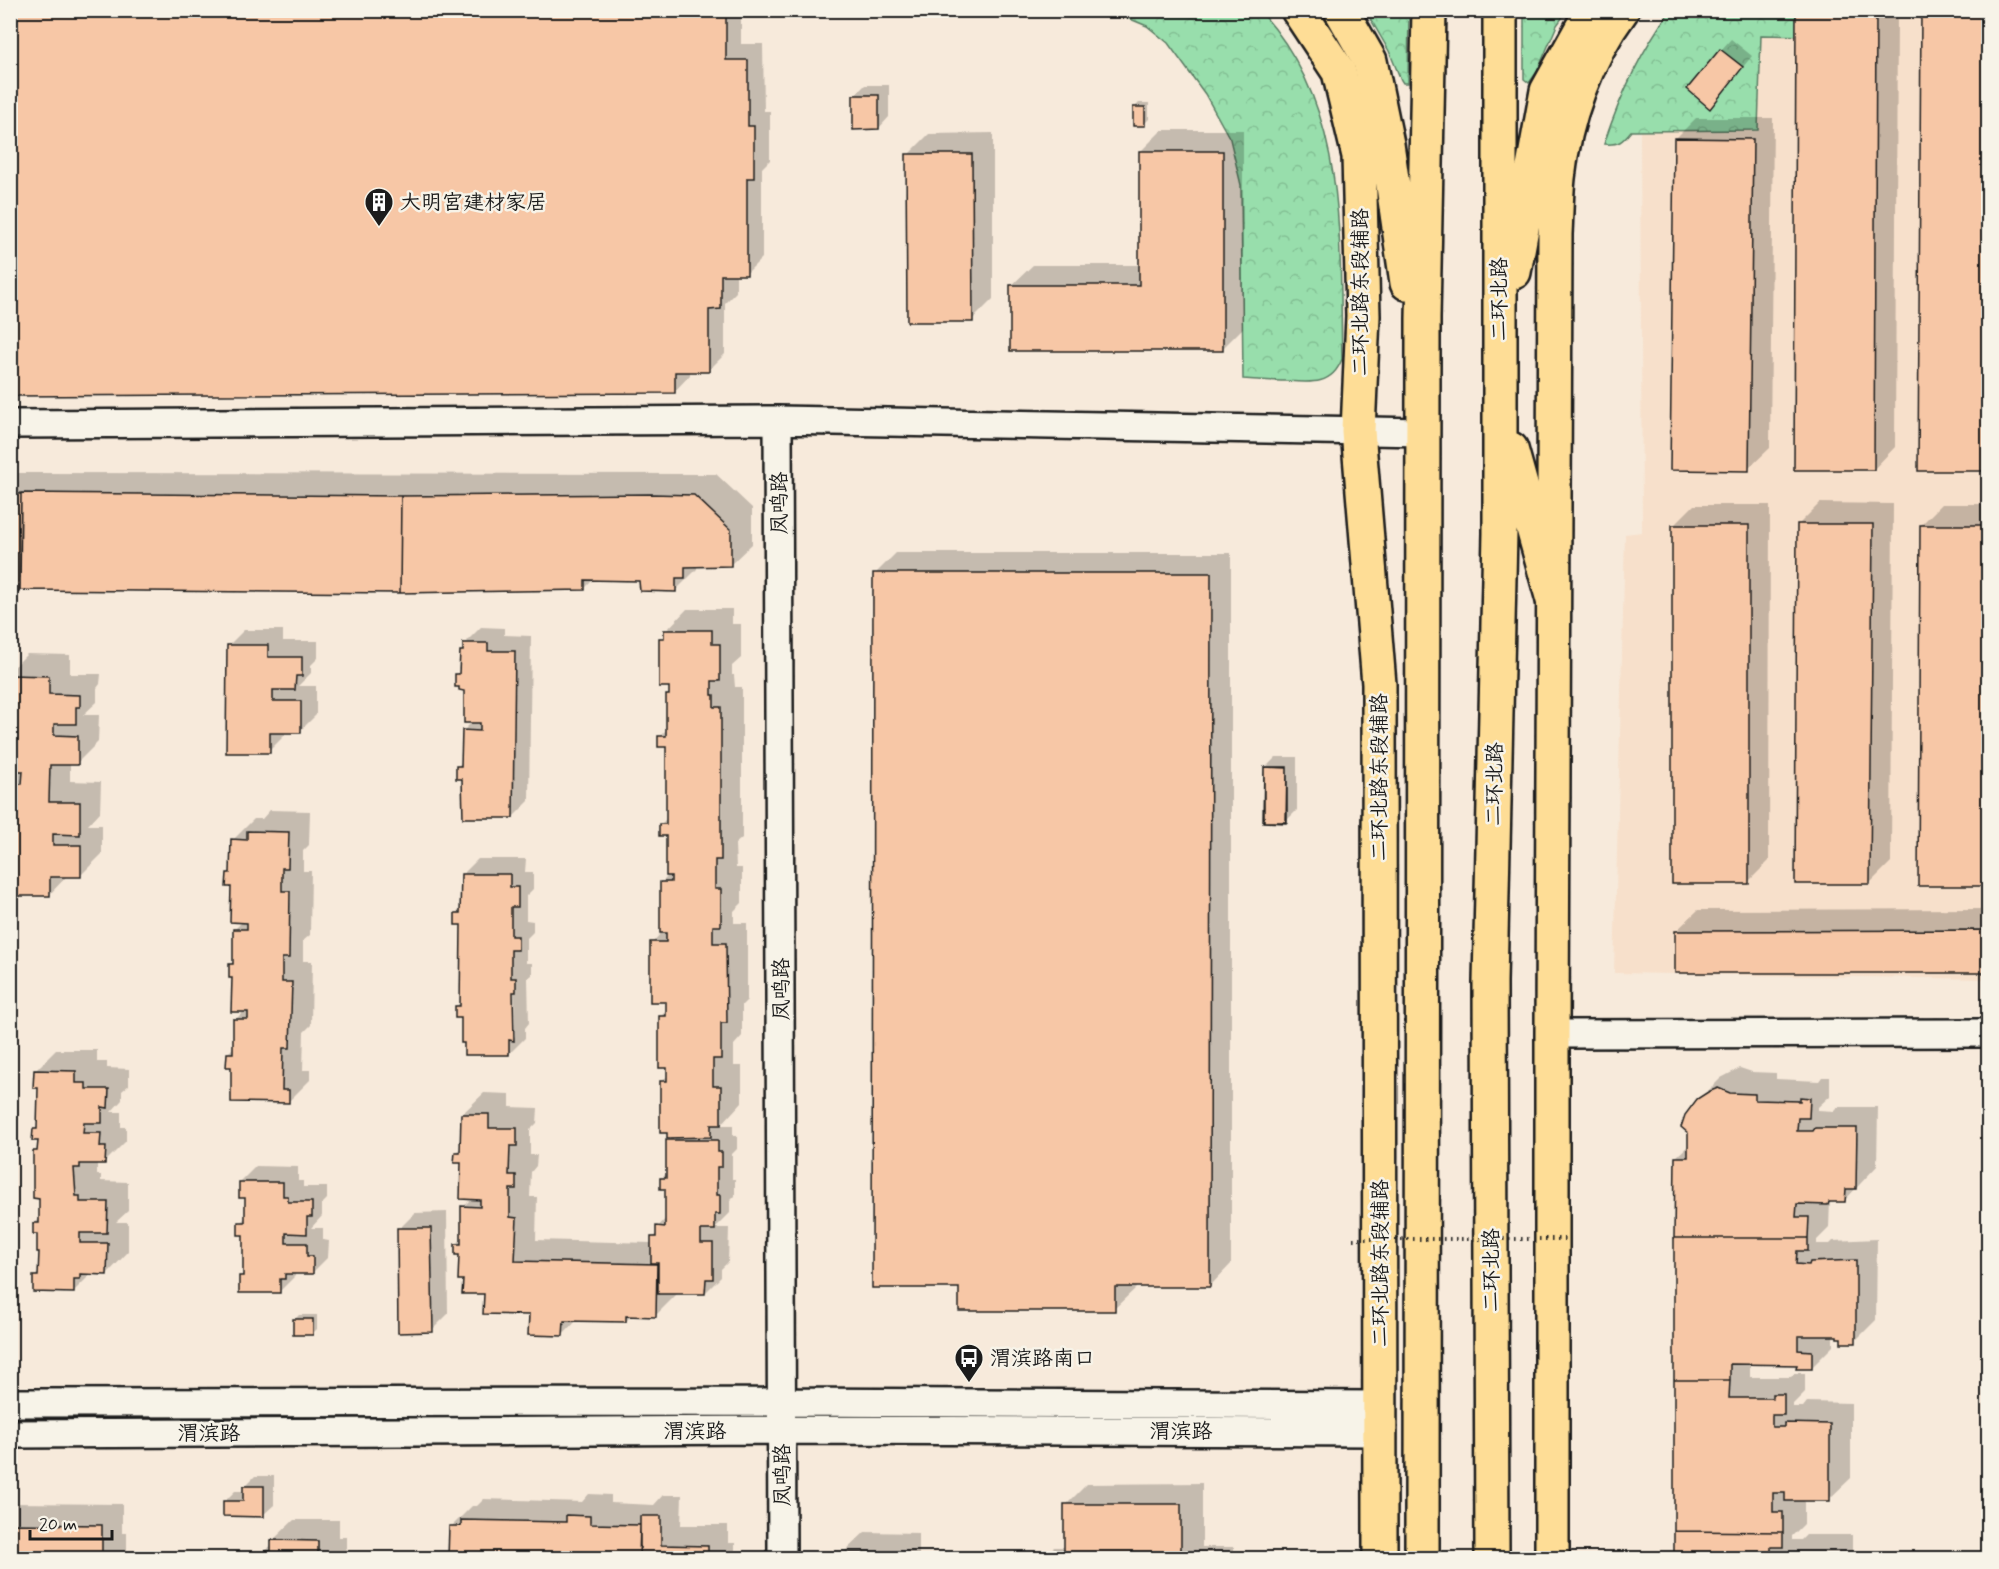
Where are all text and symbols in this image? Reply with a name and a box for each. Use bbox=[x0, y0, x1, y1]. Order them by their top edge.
building icon: 大明宫建材家居 bbox=[363, 186, 395, 228]
place label: 大明宫建材家居 bbox=[400, 189, 547, 217]
street label: 二环北路东段辅路 bbox=[1347, 208, 1375, 376]
street label: 二环北路 bbox=[1486, 257, 1514, 341]
street label: 凤鸣路 bbox=[766, 472, 794, 535]
street label: 二环北路东段辅路 bbox=[1366, 693, 1394, 861]
street label: 二环北路 bbox=[1480, 742, 1510, 826]
street label: 凤鸣路 bbox=[768, 958, 796, 1021]
street label: 二环北路东段辅路 bbox=[1367, 1179, 1395, 1347]
street label: 二环北路 bbox=[1478, 1228, 1506, 1312]
bus stop icon: 渭滨路南口 bbox=[953, 1342, 985, 1384]
place label: 渭滨路南口 bbox=[990, 1345, 1095, 1373]
street label: 渭滨路 bbox=[664, 1418, 727, 1446]
street label: 渭滨路 bbox=[1150, 1418, 1213, 1446]
street label: 渭滨路 bbox=[178, 1420, 241, 1448]
street label: 凤鸣路 bbox=[769, 1444, 797, 1507]
scale bar bbox=[30, 1503, 112, 1541]
text: 20 m bbox=[39, 1513, 77, 1537]

